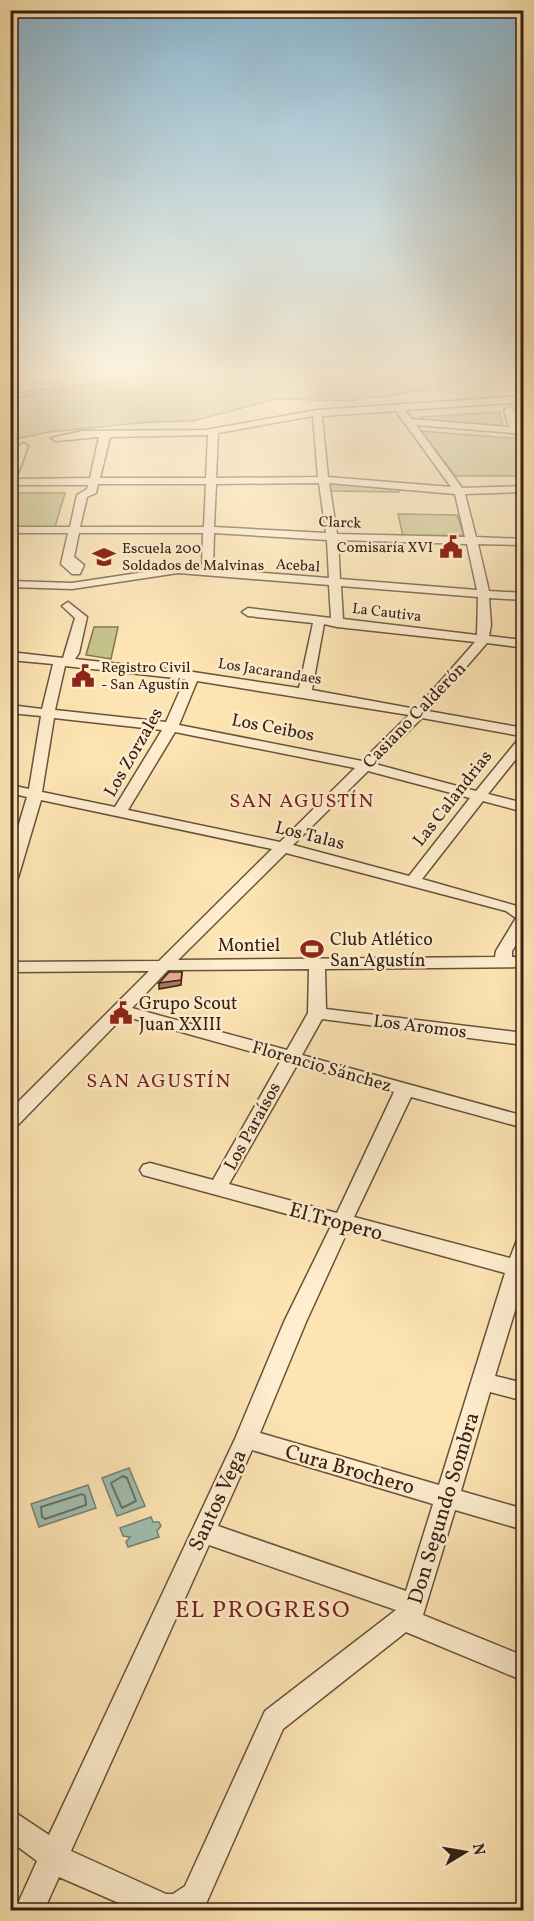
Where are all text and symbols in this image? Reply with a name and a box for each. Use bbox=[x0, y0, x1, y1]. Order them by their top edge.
street label: Clarck bbox=[318, 512, 362, 535]
public building icon: Comisaría XVI bbox=[438, 534, 464, 560]
place label: Comisaría XVI bbox=[337, 538, 433, 559]
place label: Escuela 200 Soldados de Malvinas bbox=[122, 539, 264, 577]
school or university icon: Escuela 200 Soldados de Malvinas bbox=[91, 544, 117, 570]
street label: Acebal bbox=[275, 554, 321, 579]
street label: La Cautiva bbox=[351, 599, 423, 628]
street label: Los Jacarandaes bbox=[216, 654, 323, 691]
street label: Casiano Calderón bbox=[358, 657, 473, 775]
place label: Registro Civil - San Agustín bbox=[101, 658, 190, 696]
public building icon: Registro Civil - San Agustín bbox=[70, 663, 96, 689]
street label: Los Zorzales bbox=[99, 704, 170, 802]
street label: Los Ceibos bbox=[229, 708, 316, 749]
street label: Las Calandrias bbox=[408, 746, 499, 852]
district label: SAN AGUSTÍN bbox=[229, 788, 375, 816]
street label: Los Talas bbox=[272, 816, 347, 857]
place label: Club Atlético San Agustín bbox=[330, 928, 433, 974]
street label: Montiel bbox=[218, 934, 280, 959]
sports icon: Club Atlético San Agustín bbox=[299, 936, 325, 962]
place label: Grupo Scout Juan XXIII bbox=[139, 992, 237, 1038]
public building icon: Grupo Scout Juan XXIII bbox=[108, 1000, 134, 1026]
street label: Los Aromos bbox=[372, 1009, 468, 1046]
street label: Florencio Sánchez bbox=[249, 1036, 394, 1099]
district label: SAN AGUSTÍN bbox=[86, 1068, 232, 1096]
street label: Los Paraísos bbox=[219, 1078, 288, 1175]
street label: El Tropero bbox=[286, 1196, 386, 1249]
street label: Don Segundo Sombra bbox=[401, 1409, 487, 1608]
street label: Cura Brochero bbox=[281, 1438, 418, 1503]
street label: Santos Vega bbox=[182, 1445, 255, 1556]
district label: EL PROGRESO bbox=[175, 1594, 351, 1628]
north arrow bbox=[435, 1822, 495, 1882]
text: N bbox=[466, 1842, 490, 1858]

